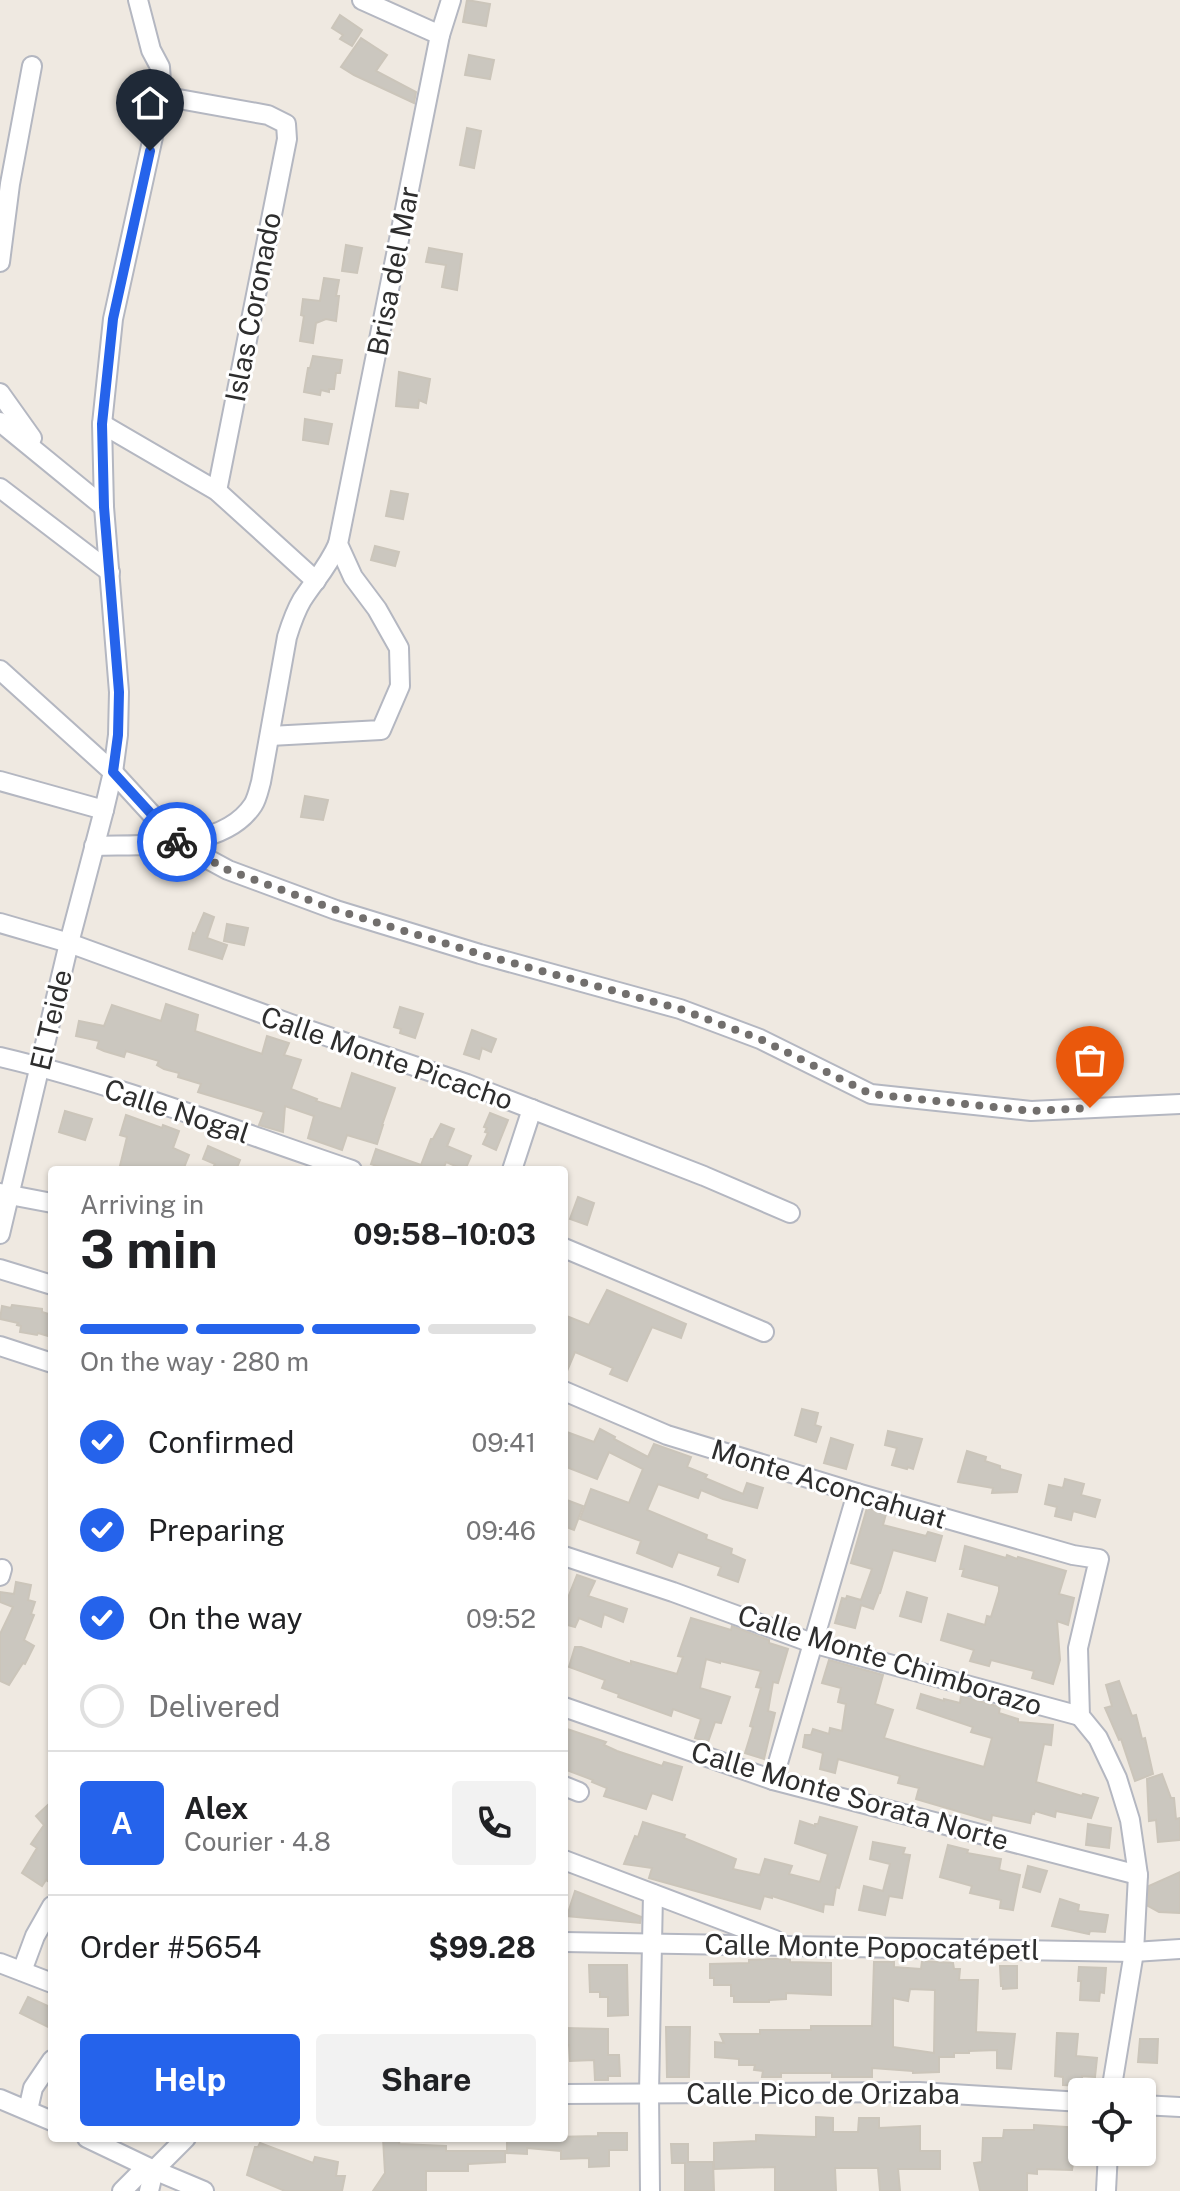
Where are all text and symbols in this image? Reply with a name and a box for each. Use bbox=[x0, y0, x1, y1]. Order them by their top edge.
pin bbox=[116, 69, 184, 151]
icon: home bbox=[128, 81, 172, 125]
street label: Brisa del Mar bbox=[360, 183, 425, 358]
street label: Islas Coronado bbox=[218, 209, 287, 404]
courier bbox=[137, 802, 217, 882]
icon: bike bbox=[155, 820, 199, 864]
street label: El Teide bbox=[23, 966, 78, 1073]
street label: Calle Monte Picacho bbox=[257, 999, 517, 1116]
pin bbox=[1056, 1026, 1124, 1108]
icon: bag bbox=[1068, 1038, 1112, 1082]
street label: Calle Nogal bbox=[100, 1072, 254, 1149]
text: Arriving in bbox=[80, 1189, 204, 1220]
text: 09:58–10:03 bbox=[353, 1216, 536, 1252]
text: 3 min bbox=[80, 1219, 218, 1280]
text: On the way · 280 m bbox=[80, 1346, 309, 1377]
icon: check bbox=[80, 1420, 124, 1464]
text: Confirmed bbox=[148, 1424, 294, 1460]
text: 09:41 bbox=[471, 1427, 536, 1458]
street label: Monte Aconcahuat bbox=[708, 1432, 951, 1535]
icon: check bbox=[80, 1508, 124, 1552]
text: Preparing bbox=[148, 1512, 285, 1548]
text: 09:46 bbox=[466, 1515, 536, 1546]
icon: check bbox=[80, 1596, 124, 1640]
street label: Calle Monte Chimborazo bbox=[734, 1598, 1046, 1722]
text: On the way bbox=[148, 1600, 302, 1636]
text: 09:52 bbox=[466, 1603, 536, 1634]
text: Delivered bbox=[148, 1688, 280, 1724]
street label: Calle Monte Sorata Norte bbox=[688, 1734, 1013, 1857]
button: phone bbox=[452, 1781, 536, 1865]
text: Alex bbox=[184, 1790, 248, 1826]
text: A bbox=[111, 1805, 133, 1841]
text: Courier · 4.8 bbox=[184, 1826, 331, 1857]
street label: Calle Monte Popocatépetl bbox=[704, 1927, 1040, 1966]
text: Order #5654 bbox=[80, 1929, 261, 1965]
text: $99.28 bbox=[428, 1929, 536, 1965]
button: Help bbox=[80, 2034, 300, 2126]
button: Share bbox=[316, 2034, 536, 2126]
street label: Calle Pico de Orizaba bbox=[686, 2077, 960, 2110]
map controls bbox=[1068, 2078, 1156, 2166]
button: locate bbox=[1068, 2078, 1156, 2166]

